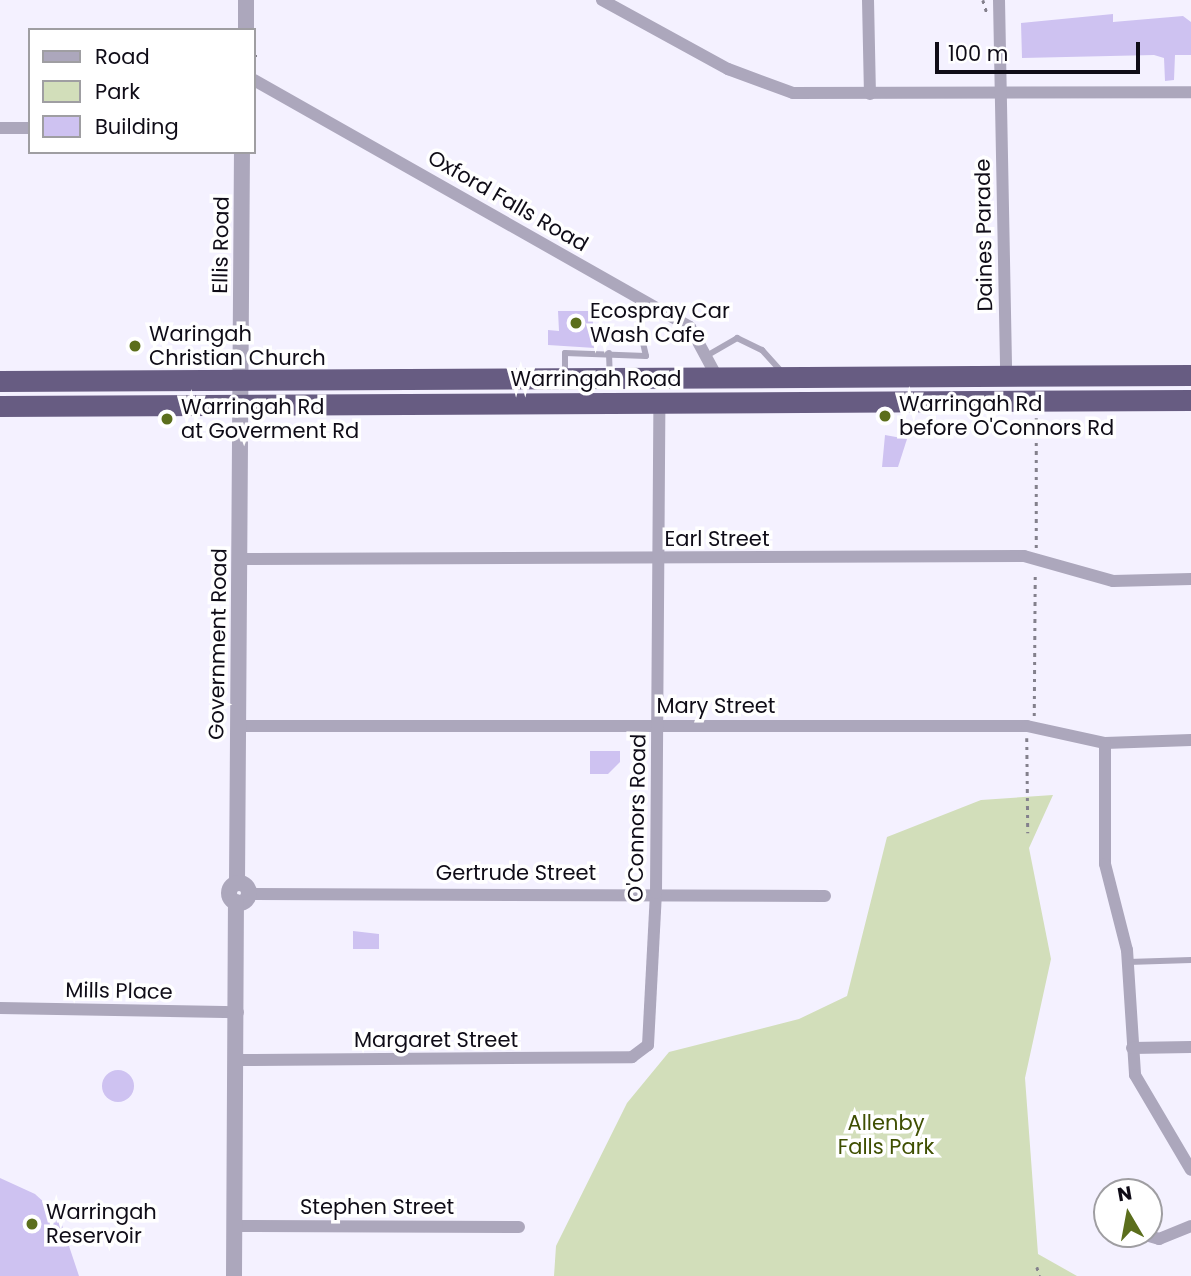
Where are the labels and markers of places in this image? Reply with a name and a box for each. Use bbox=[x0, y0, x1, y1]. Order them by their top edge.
place label: Ecospray Car Wash Cafe bbox=[590, 298, 730, 348]
marker: Ecospray Car Wash Cafe bbox=[568, 315, 584, 331]
place label: Waringah Christian Church bbox=[149, 321, 326, 371]
marker: Waringah Christian Church bbox=[127, 338, 143, 354]
place label: Warringah Rd before O'Connors Rd bbox=[899, 391, 1114, 441]
place label: Warringah Rd at Goverment Rd bbox=[181, 394, 359, 444]
marker: Warringah Rd before O'Connors Rd bbox=[877, 408, 893, 424]
marker: Warringah Rd at Goverment Rd bbox=[159, 411, 175, 427]
place label: Warringah Reservoir bbox=[46, 1199, 157, 1249]
marker: Warringah Reservoir bbox=[24, 1216, 40, 1232]

